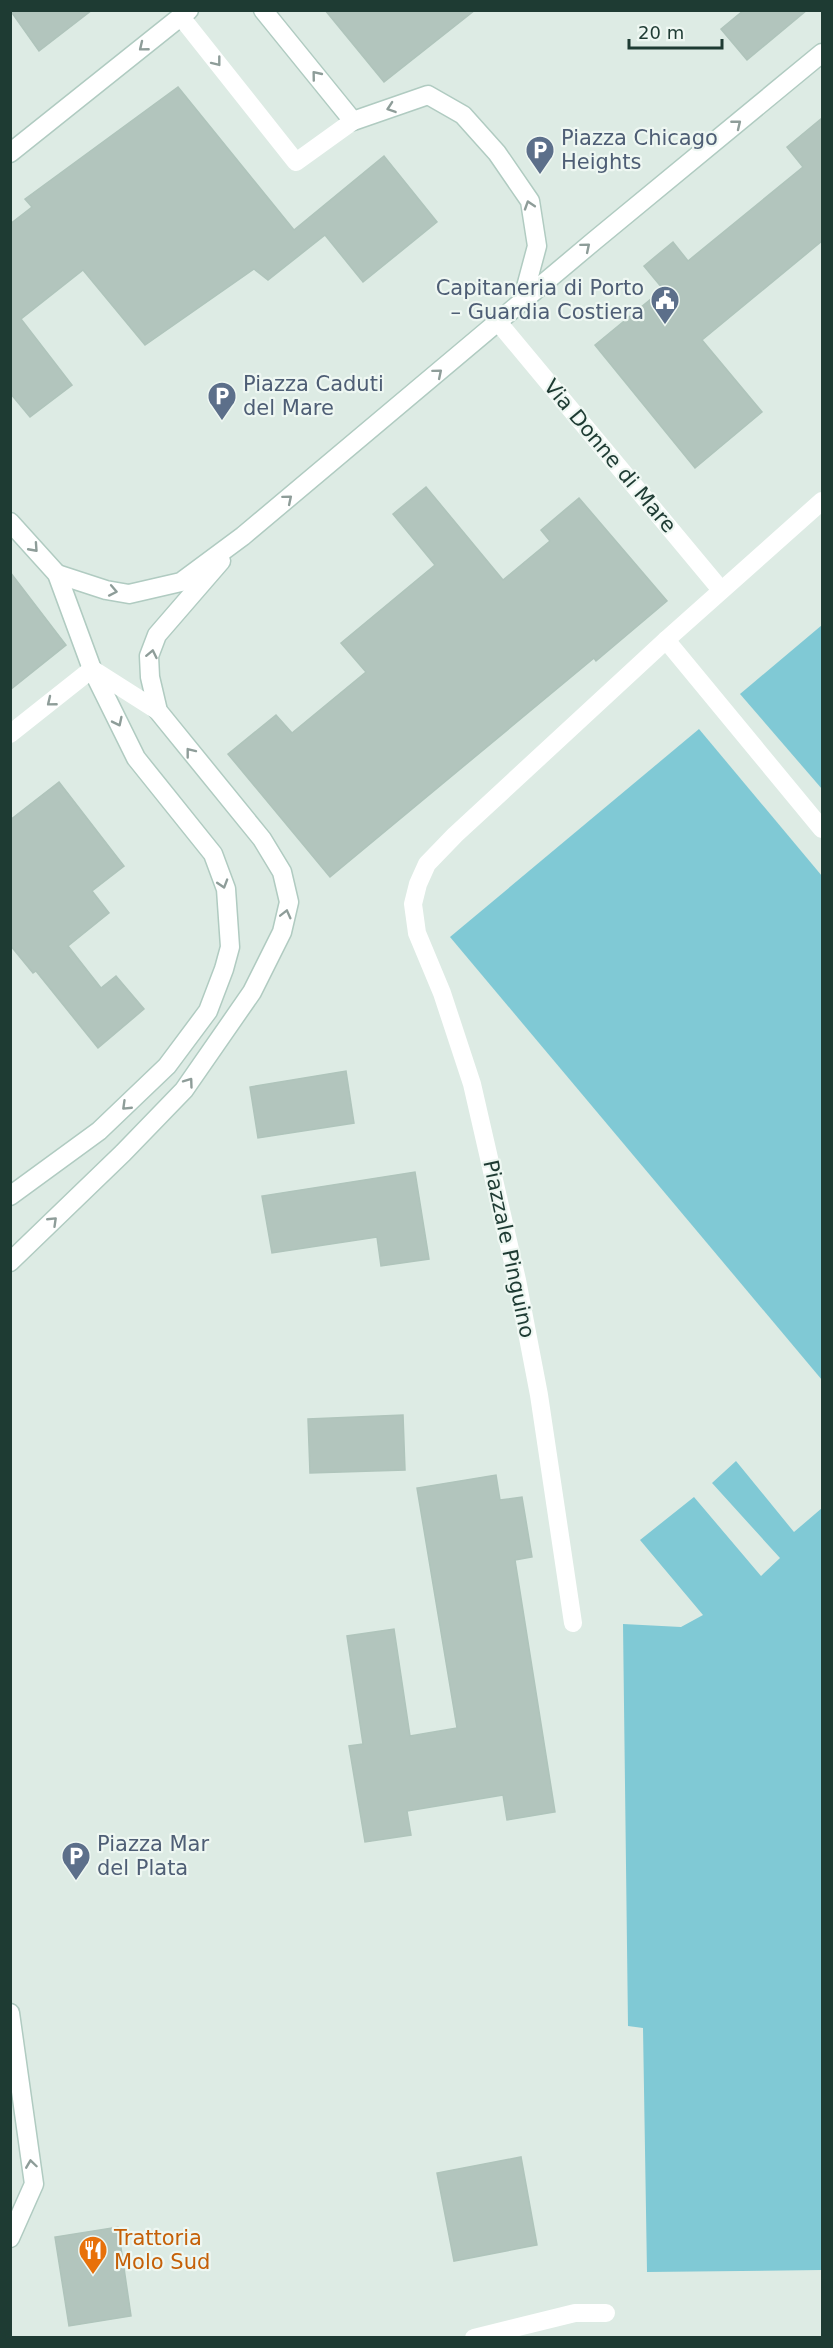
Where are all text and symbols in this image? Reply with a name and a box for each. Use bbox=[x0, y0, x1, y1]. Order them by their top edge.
scale bar bbox=[629, 12, 722, 50]
text: 20 m bbox=[638, 22, 684, 43]
one-way arrow bbox=[139, 40, 150, 51]
one-way arrow bbox=[210, 56, 221, 67]
one-way arrow bbox=[312, 71, 323, 82]
one-way arrow bbox=[386, 101, 397, 114]
one-way arrow bbox=[730, 120, 741, 131]
place label: Piazza Chicago Heights bbox=[561, 126, 718, 174]
parking icon: Piazza Chicago Heights bbox=[524, 134, 556, 176]
one-way arrow bbox=[524, 200, 536, 211]
one-way arrow bbox=[579, 244, 590, 255]
place label: Capitaneria di Porto – Guardia Costiera bbox=[436, 276, 644, 324]
public building icon: Capitaneria di Porto – Guardia Costiera bbox=[649, 284, 681, 326]
one-way arrow bbox=[431, 370, 442, 381]
place label: Piazza Caduti del Mare bbox=[243, 372, 384, 420]
street label: Via Donne di Mare bbox=[539, 375, 681, 537]
parking icon: Piazza Caduti del Mare bbox=[206, 380, 238, 422]
one-way arrow bbox=[281, 495, 292, 506]
one-way arrow bbox=[27, 541, 38, 552]
one-way arrow bbox=[108, 584, 118, 597]
one-way arrow bbox=[144, 649, 157, 659]
one-way arrow bbox=[47, 694, 58, 705]
one-way arrow bbox=[111, 715, 122, 726]
one-way arrow bbox=[186, 748, 197, 759]
one-way arrow bbox=[216, 878, 228, 889]
one-way arrow bbox=[278, 909, 291, 919]
one-way arrow bbox=[182, 1077, 193, 1088]
one-way arrow bbox=[122, 1099, 132, 1110]
street label: Piazzale Pinguino bbox=[478, 1158, 540, 1340]
one-way arrow bbox=[46, 1217, 56, 1228]
place label: Piazza Mar del Plata bbox=[97, 1832, 209, 1880]
parking icon: Piazza Mar del Plata bbox=[60, 1840, 92, 1882]
one-way arrow bbox=[26, 2159, 38, 2169]
place label: Trattoria Molo Sud bbox=[113, 2226, 210, 2274]
restaurant icon: Trattoria Molo Sud bbox=[77, 2234, 109, 2276]

